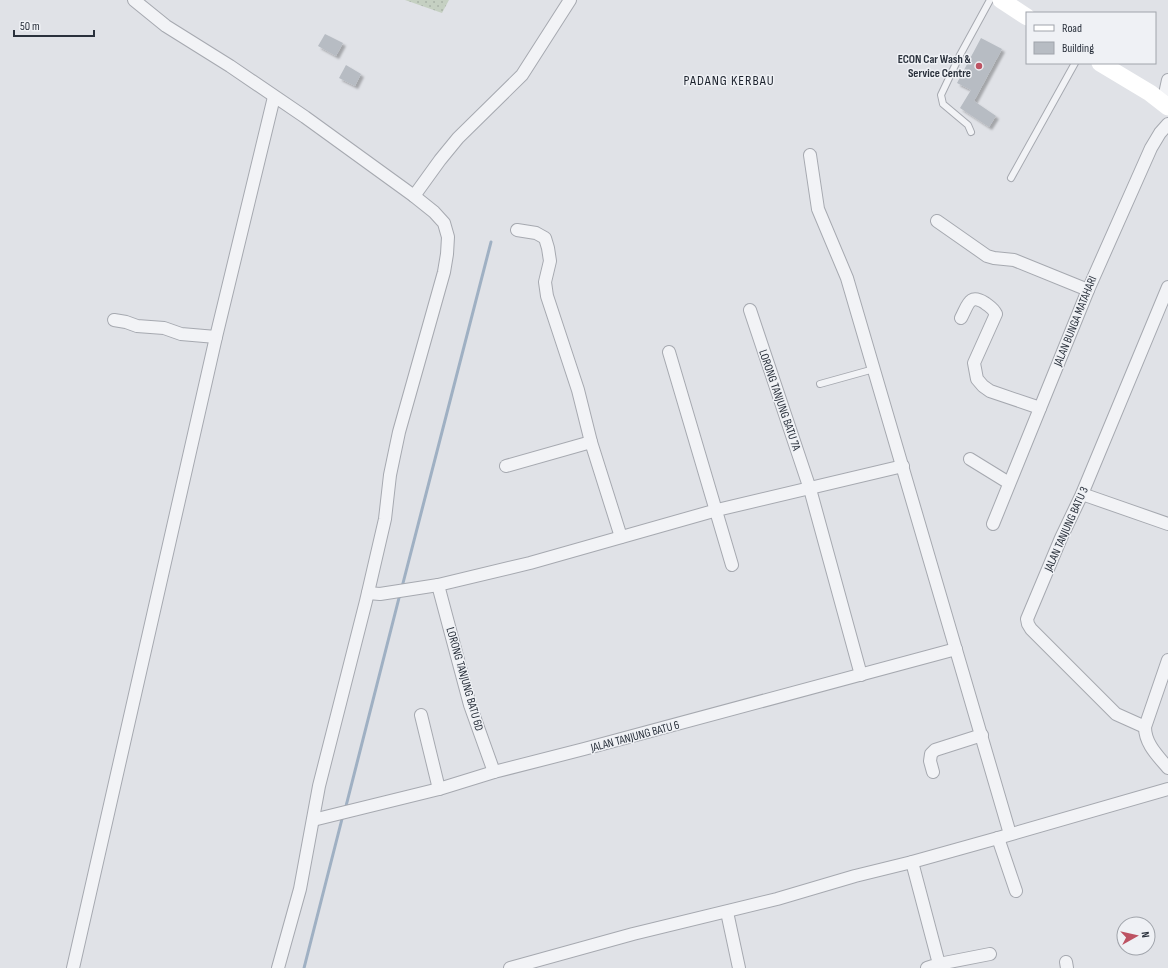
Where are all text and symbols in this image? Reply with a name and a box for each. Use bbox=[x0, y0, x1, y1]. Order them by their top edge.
scale bar bbox=[14, 12, 94, 38]
legend bbox=[1026, 12, 1156, 64]
text: 50 m bbox=[20, 19, 40, 34]
text: Road bbox=[1062, 21, 1082, 36]
text: Building bbox=[1062, 41, 1094, 56]
place label: ECON Car Wash & Service Centre bbox=[898, 52, 972, 81]
marker: ECON Car Wash & Service Centre bbox=[974, 61, 984, 71]
district label: PADANG KERBAU bbox=[683, 72, 775, 89]
street label: JALAN BUNGA MATAHARI bbox=[1050, 274, 1100, 370]
street label: LORONG TANJUNG BATU 7A bbox=[755, 348, 804, 454]
street label: JALAN TANJUNG BATU 3 bbox=[1041, 485, 1092, 575]
street label: LORONG TANJUNG BATU 6D bbox=[442, 625, 487, 733]
street label: JALAN TANJUNG BATU 6 bbox=[588, 717, 681, 756]
north arrow bbox=[1116, 916, 1156, 956]
text: N bbox=[1139, 931, 1152, 939]

